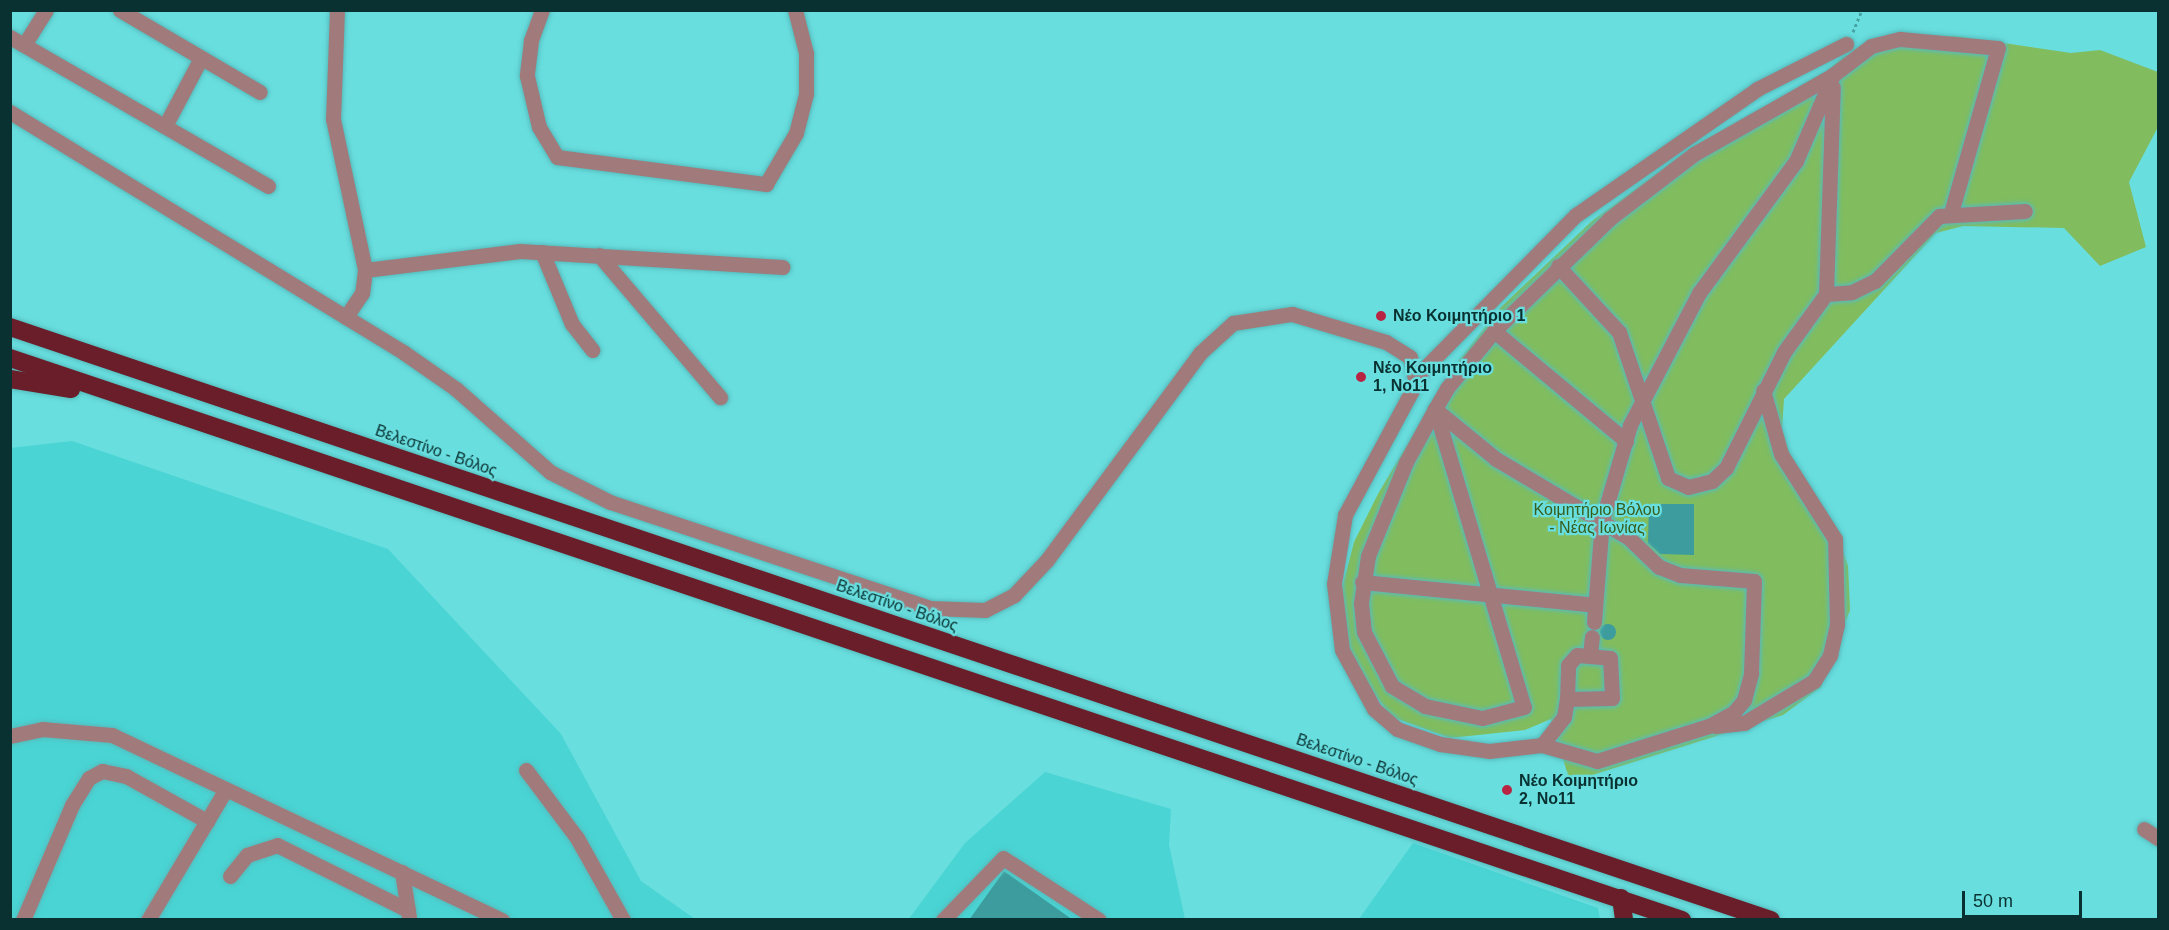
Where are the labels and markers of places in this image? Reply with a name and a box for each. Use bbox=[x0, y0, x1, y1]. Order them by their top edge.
place label: Νέο Κοιμητήριο 1 bbox=[1393, 306, 1525, 326]
marker: Νέο Κοιμητήριο 1 bbox=[1374, 309, 1388, 323]
place label: Νέο Κοιμητήριο 1, Νο11 bbox=[1373, 358, 1492, 396]
marker: Νέο Κοιμητήριο 1, Νο11 bbox=[1354, 370, 1368, 384]
place label: Νέο Κοιμητήριο 2, Νο11 bbox=[1519, 771, 1638, 809]
marker: Νέο Κοιμητήριο 2, Νο11 bbox=[1500, 783, 1514, 797]

